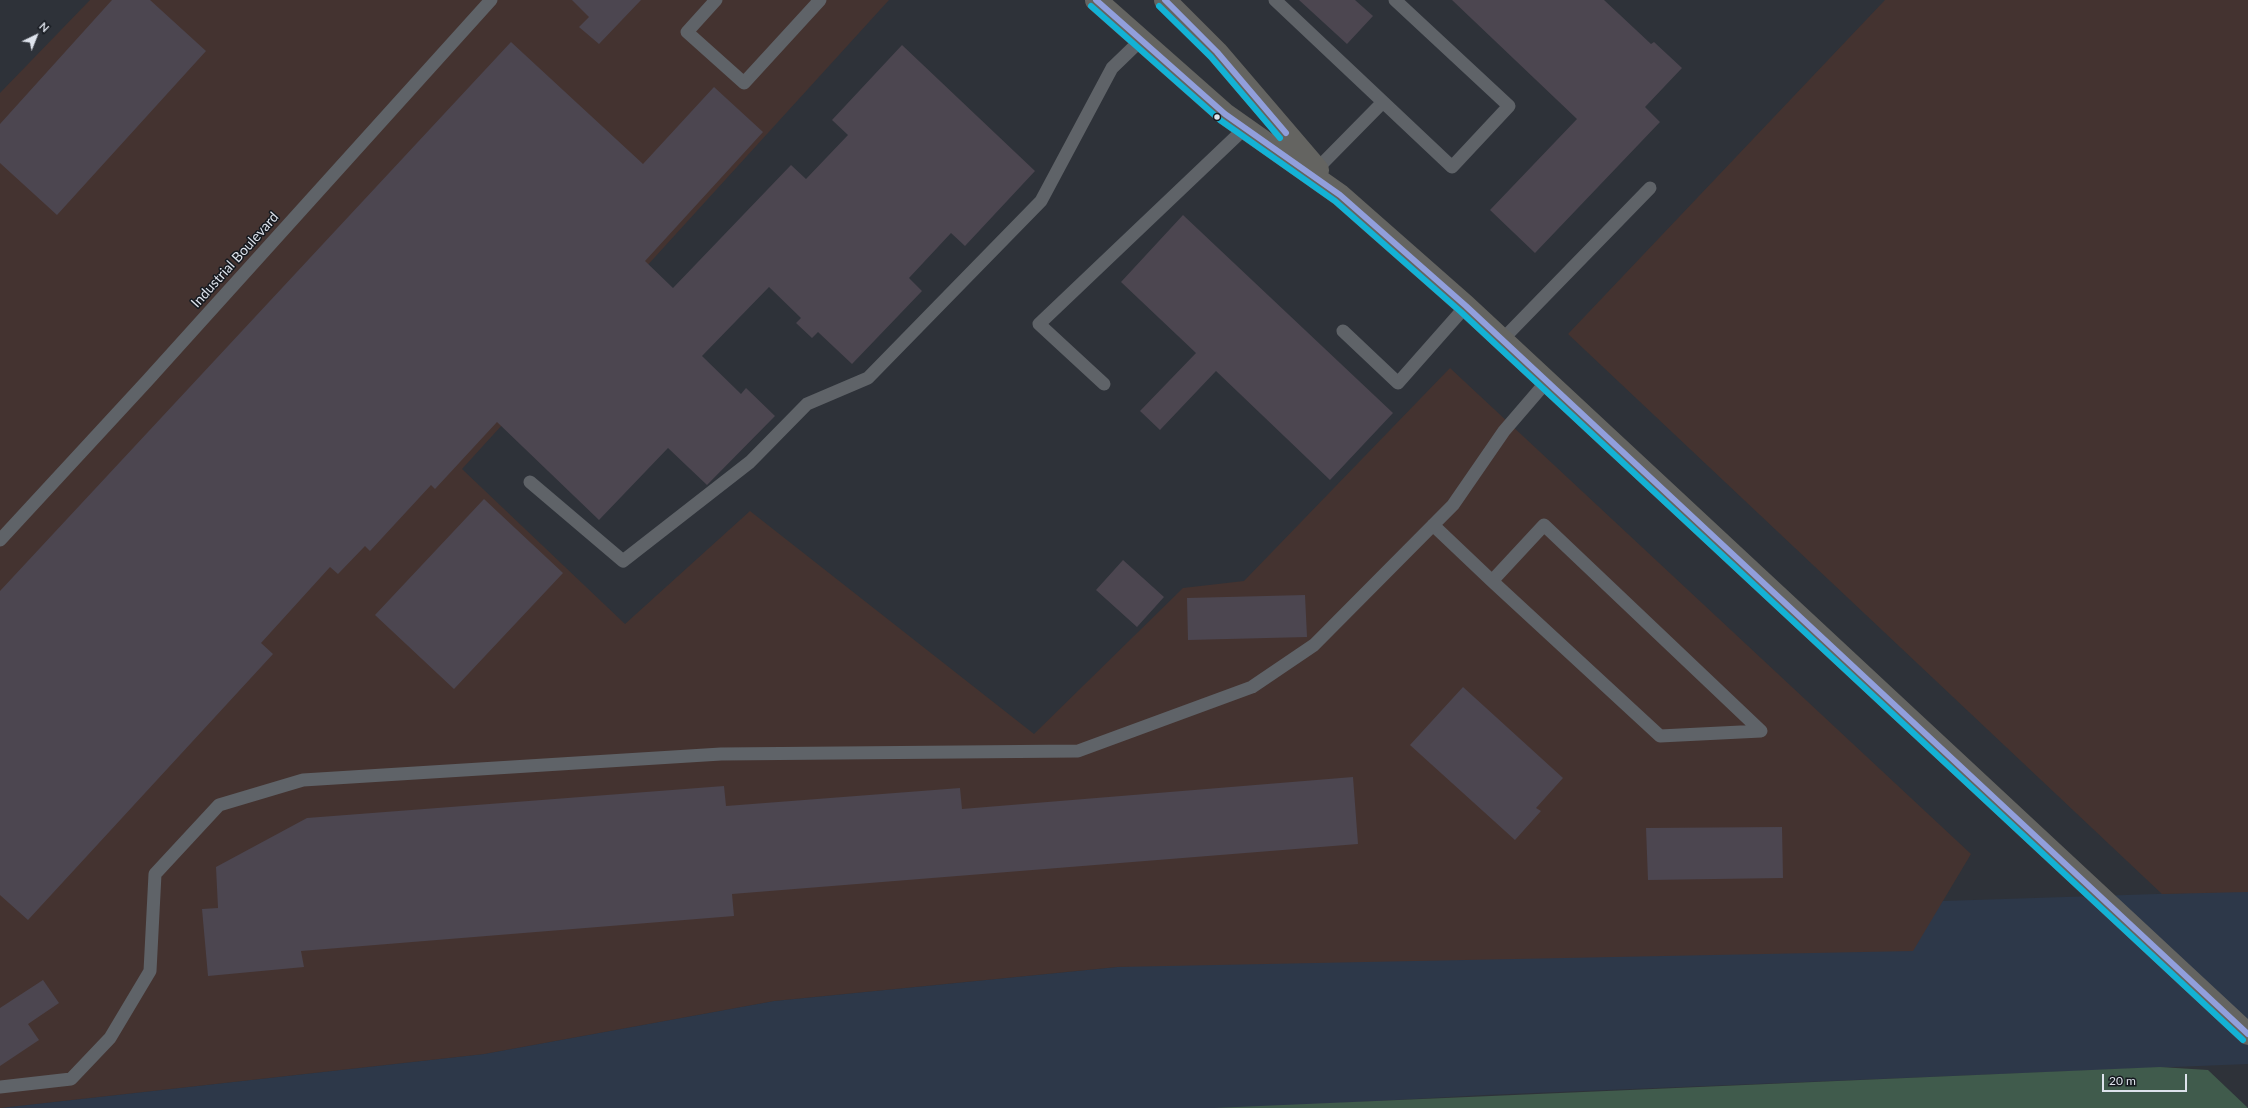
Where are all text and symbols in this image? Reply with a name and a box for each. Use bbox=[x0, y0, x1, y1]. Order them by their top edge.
north arrow bbox=[16, 16, 56, 56]
text: N bbox=[37, 19, 52, 34]
unlabelled marker bbox=[1212, 112, 1222, 122]
street label: Industrial Boulevard bbox=[188, 209, 282, 311]
scale bar bbox=[2104, 1066, 2189, 1092]
text: 20 m bbox=[2109, 1073, 2136, 1088]

